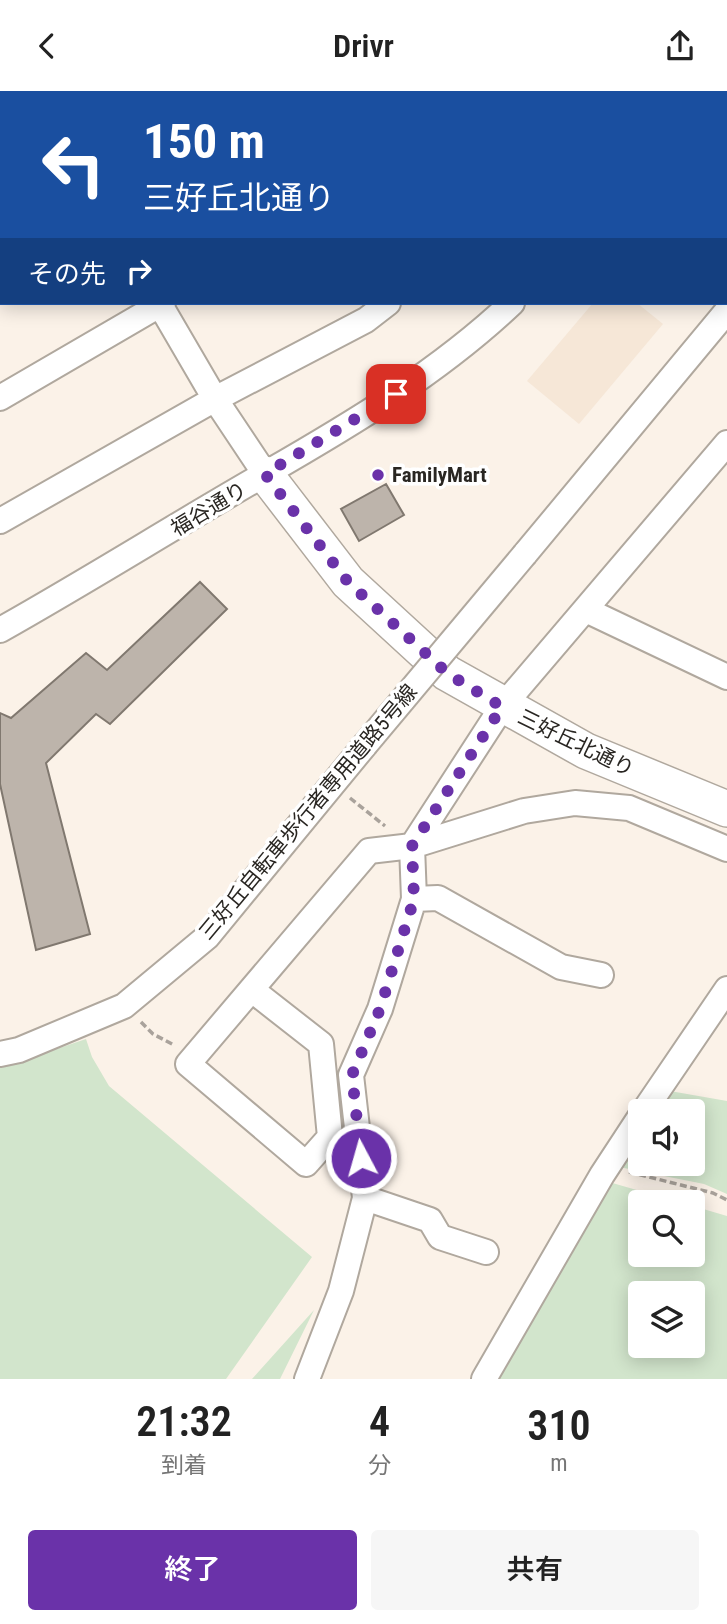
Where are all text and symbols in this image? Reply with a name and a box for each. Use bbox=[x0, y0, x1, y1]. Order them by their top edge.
icon: back bbox=[28, 27, 66, 65]
text: Drivr bbox=[333, 27, 394, 65]
icon: share bbox=[661, 27, 699, 65]
text: 150 m bbox=[143, 113, 265, 170]
icon: left bbox=[28, 119, 119, 210]
text: 三好丘北通り bbox=[143, 179, 335, 217]
icon: right bbox=[120, 252, 158, 290]
text: その先 bbox=[28, 259, 106, 289]
pin bbox=[366, 364, 426, 424]
icon: arrive bbox=[377, 375, 415, 413]
place label: FamilyMart bbox=[392, 463, 487, 487]
marker: FamilyMart bbox=[370, 467, 386, 483]
street label: 福谷通り bbox=[167, 477, 251, 541]
street label: 三好丘自転車歩行者専用道路5号線 bbox=[194, 680, 422, 944]
street label: 三好丘北通り bbox=[514, 705, 638, 781]
map controls bbox=[628, 1099, 705, 1358]
button: sound bbox=[628, 1099, 705, 1176]
position arrow bbox=[324, 1121, 398, 1195]
button: search bbox=[628, 1190, 705, 1267]
button: layers bbox=[628, 1281, 705, 1358]
text: 21:32 bbox=[136, 1397, 232, 1446]
text: 4 bbox=[369, 1397, 390, 1446]
text: 310 bbox=[527, 1401, 591, 1450]
text: m bbox=[550, 1450, 568, 1477]
text: 到着 bbox=[161, 1452, 207, 1479]
text: 分 bbox=[368, 1452, 391, 1479]
button: 終了 bbox=[28, 1530, 357, 1610]
button: 共有 bbox=[371, 1530, 699, 1610]

